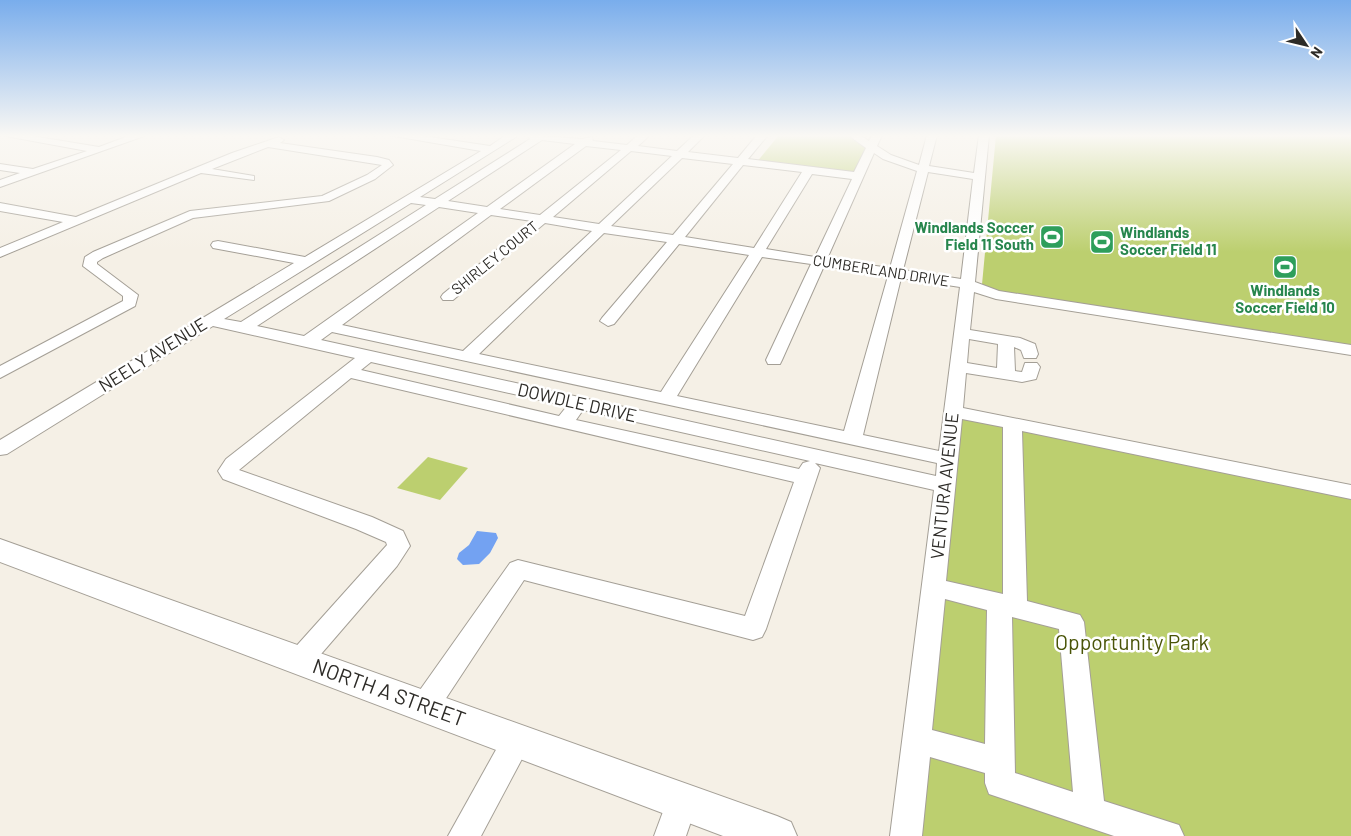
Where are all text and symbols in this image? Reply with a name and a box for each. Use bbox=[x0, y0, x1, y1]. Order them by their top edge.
north arrow bbox=[1281, 20, 1331, 70]
text: N bbox=[1307, 44, 1327, 61]
street label: SHIRLEY COURT bbox=[447, 217, 541, 298]
place label: Windlands Soccer Field 11 South bbox=[914, 218, 1034, 253]
place label: Windlands Soccer Field 11 bbox=[1120, 223, 1216, 258]
sports icon: Windlands Soccer Field 11 South bbox=[1039, 224, 1065, 250]
sports icon: Windlands Soccer Field 11 bbox=[1089, 229, 1115, 255]
street label: CUMBERLAND DRIVE bbox=[812, 250, 951, 290]
sports icon: Windlands Soccer Field 10 bbox=[1272, 254, 1298, 280]
place label: Windlands Soccer Field 10 bbox=[1235, 281, 1335, 316]
street label: NEELY AVENUE bbox=[94, 312, 211, 396]
street label: DOWDLE DRIVE bbox=[516, 378, 639, 426]
street label: VENTURA AVENUE bbox=[925, 411, 963, 560]
park label: Opportunity Park bbox=[1055, 629, 1209, 654]
street label: NORTH A STREET bbox=[310, 652, 469, 731]

